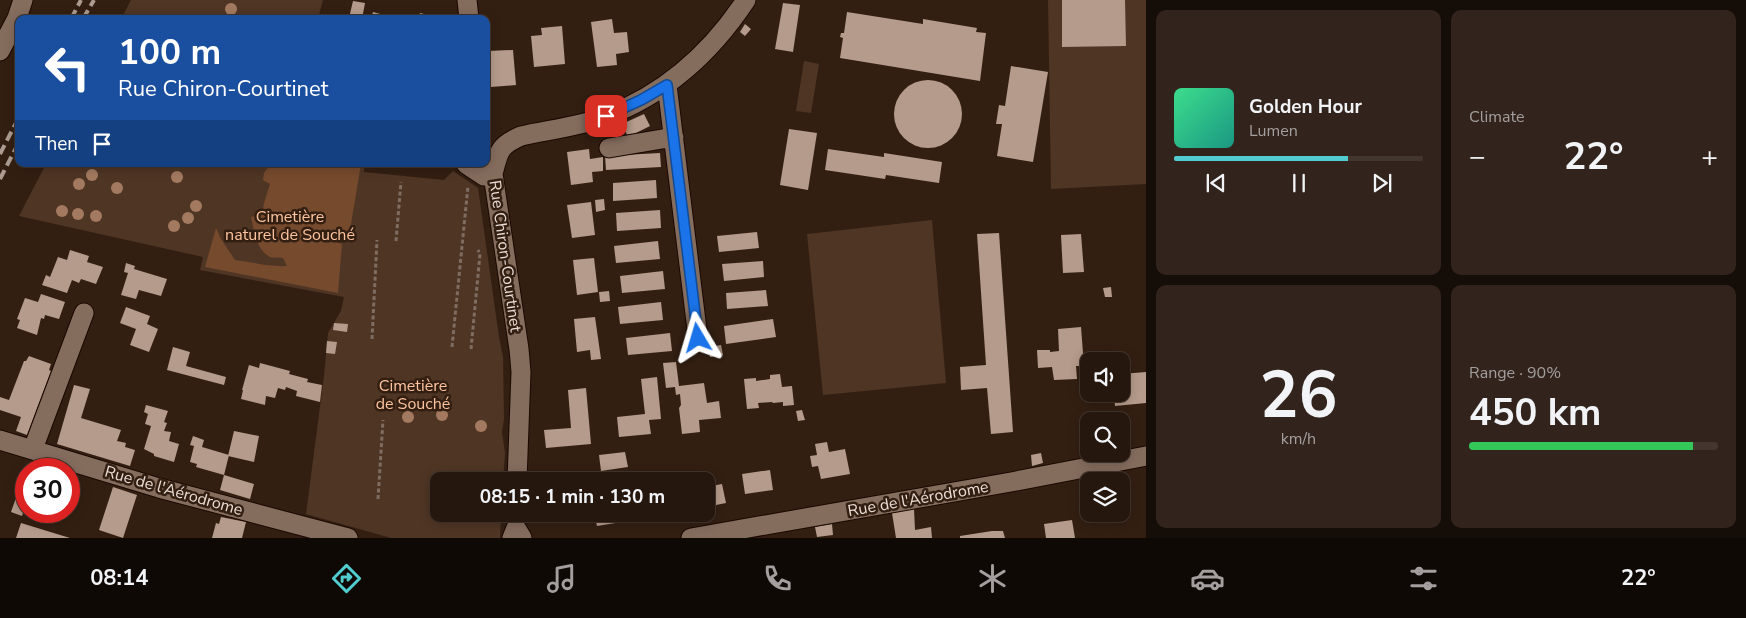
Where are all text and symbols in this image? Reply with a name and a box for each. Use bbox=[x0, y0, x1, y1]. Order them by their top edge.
text: 100 m bbox=[118, 29, 221, 76]
icon: left bbox=[35, 35, 100, 100]
text: Rue Chiron-Courtinet bbox=[118, 74, 328, 104]
text: Golden Hour bbox=[1249, 94, 1362, 120]
pin bbox=[585, 95, 627, 137]
icon: arrive bbox=[592, 102, 620, 130]
text: Climate bbox=[1469, 106, 1524, 128]
text: Lumen bbox=[1249, 120, 1298, 142]
icon: arrive bbox=[88, 130, 116, 158]
text: Then bbox=[35, 131, 78, 157]
text: 22° bbox=[1563, 131, 1624, 182]
text: − bbox=[1469, 138, 1486, 176]
text: + bbox=[1701, 138, 1718, 176]
icon: previous bbox=[1202, 169, 1230, 197]
icon: pause bbox=[1285, 169, 1313, 197]
icon: next bbox=[1368, 169, 1396, 197]
street label: Rue Chiron-Courtinet bbox=[483, 179, 527, 334]
park label: Cimetière naturel de Souché bbox=[225, 206, 355, 246]
position arrow bbox=[671, 311, 723, 363]
text: 26 bbox=[1259, 351, 1338, 440]
map controls bbox=[1080, 352, 1130, 522]
button: sound bbox=[1080, 352, 1130, 402]
text: Range · 90% bbox=[1469, 362, 1561, 384]
park label: Cimetière de Souché bbox=[376, 375, 450, 415]
text: 450 km bbox=[1469, 387, 1601, 438]
button: search bbox=[1080, 412, 1130, 462]
text: km/h bbox=[1281, 428, 1316, 450]
speed limit sign: 30 bbox=[15, 458, 80, 523]
street label: Rue de l'Aérodrome bbox=[102, 461, 245, 521]
button: layers bbox=[1080, 472, 1130, 522]
street label: Rue de l'Aérodrome bbox=[846, 476, 990, 522]
text: 08:15 · 1 min · 130 m bbox=[480, 484, 665, 510]
icon: directions bbox=[329, 561, 364, 596]
icon: music bbox=[544, 561, 579, 596]
icon: phone bbox=[760, 561, 795, 596]
icon: climate bbox=[975, 561, 1010, 596]
icon: car bbox=[1190, 561, 1225, 596]
icon: filters bbox=[1406, 561, 1441, 596]
text: 08:14 bbox=[90, 563, 148, 593]
text: 22° bbox=[1621, 563, 1656, 593]

